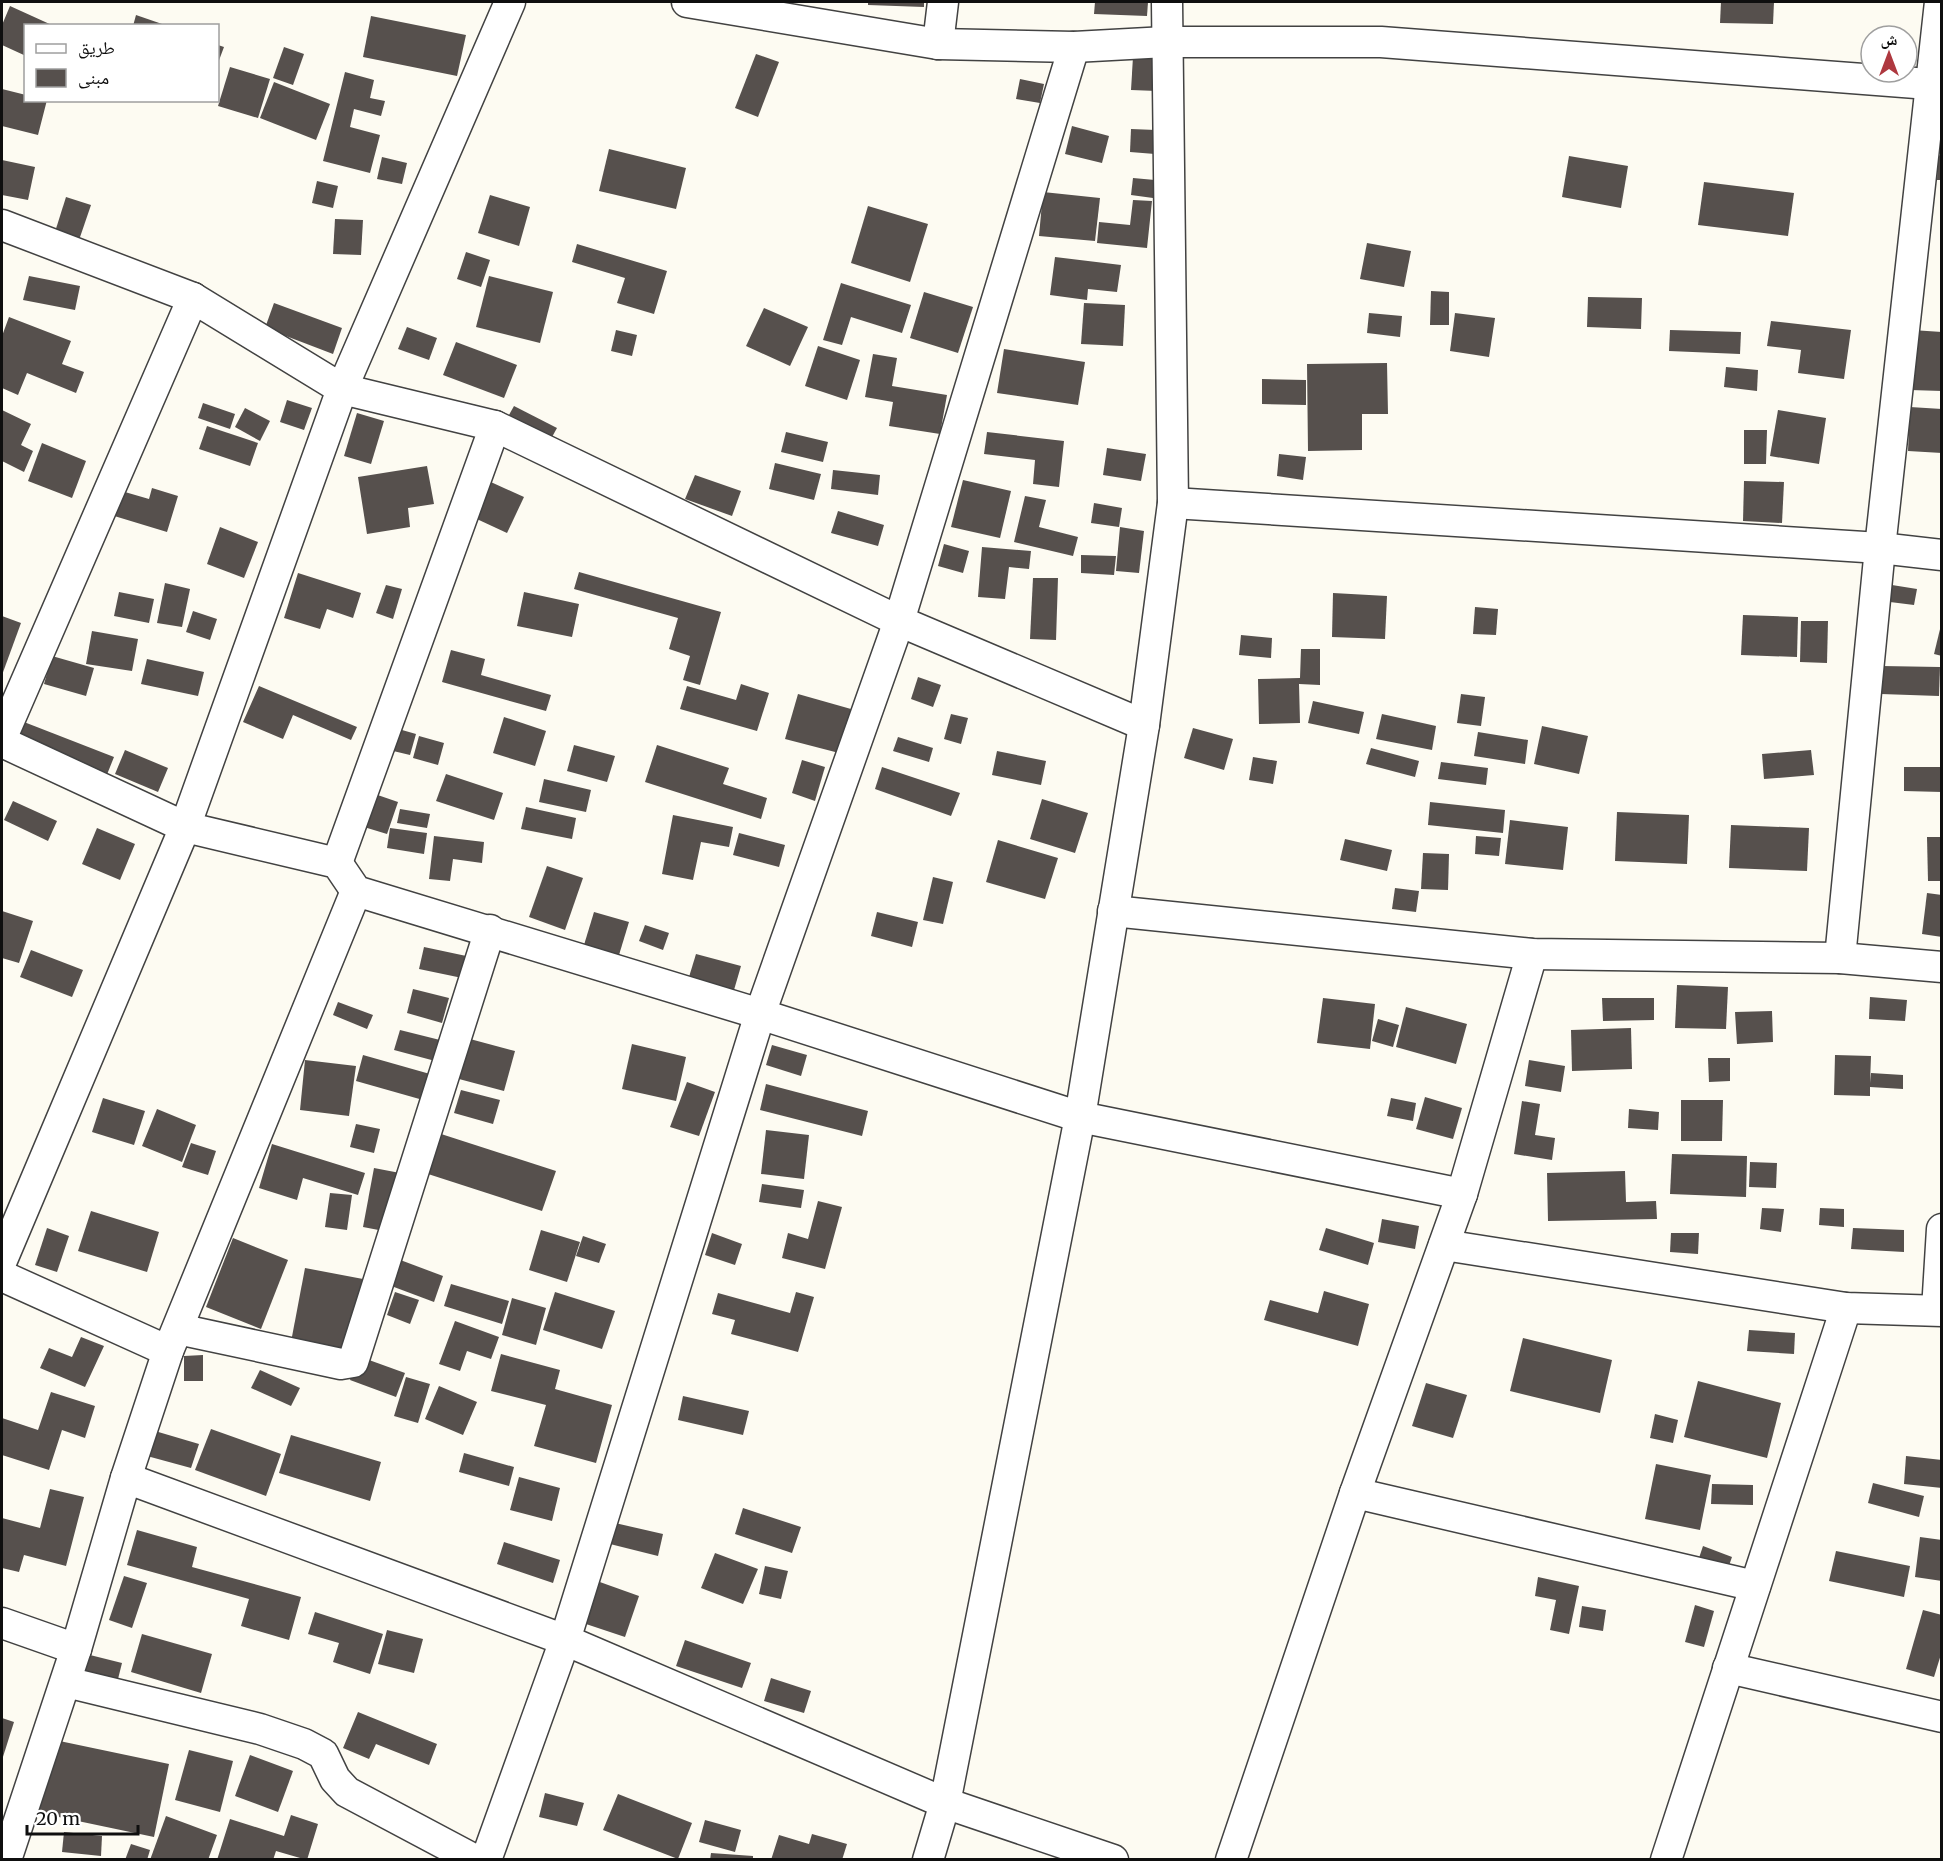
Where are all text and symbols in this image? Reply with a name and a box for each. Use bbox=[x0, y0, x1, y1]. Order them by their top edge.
legend bbox=[24, 24, 219, 102]
north arrow bbox=[1859, 24, 1919, 84]
text: ش bbox=[1881, 29, 1898, 49]
text: طريق bbox=[78, 36, 115, 59]
text: مبنى bbox=[78, 66, 109, 89]
scale bar bbox=[27, 1798, 138, 1836]
text: 20 m bbox=[36, 1807, 80, 1830]

